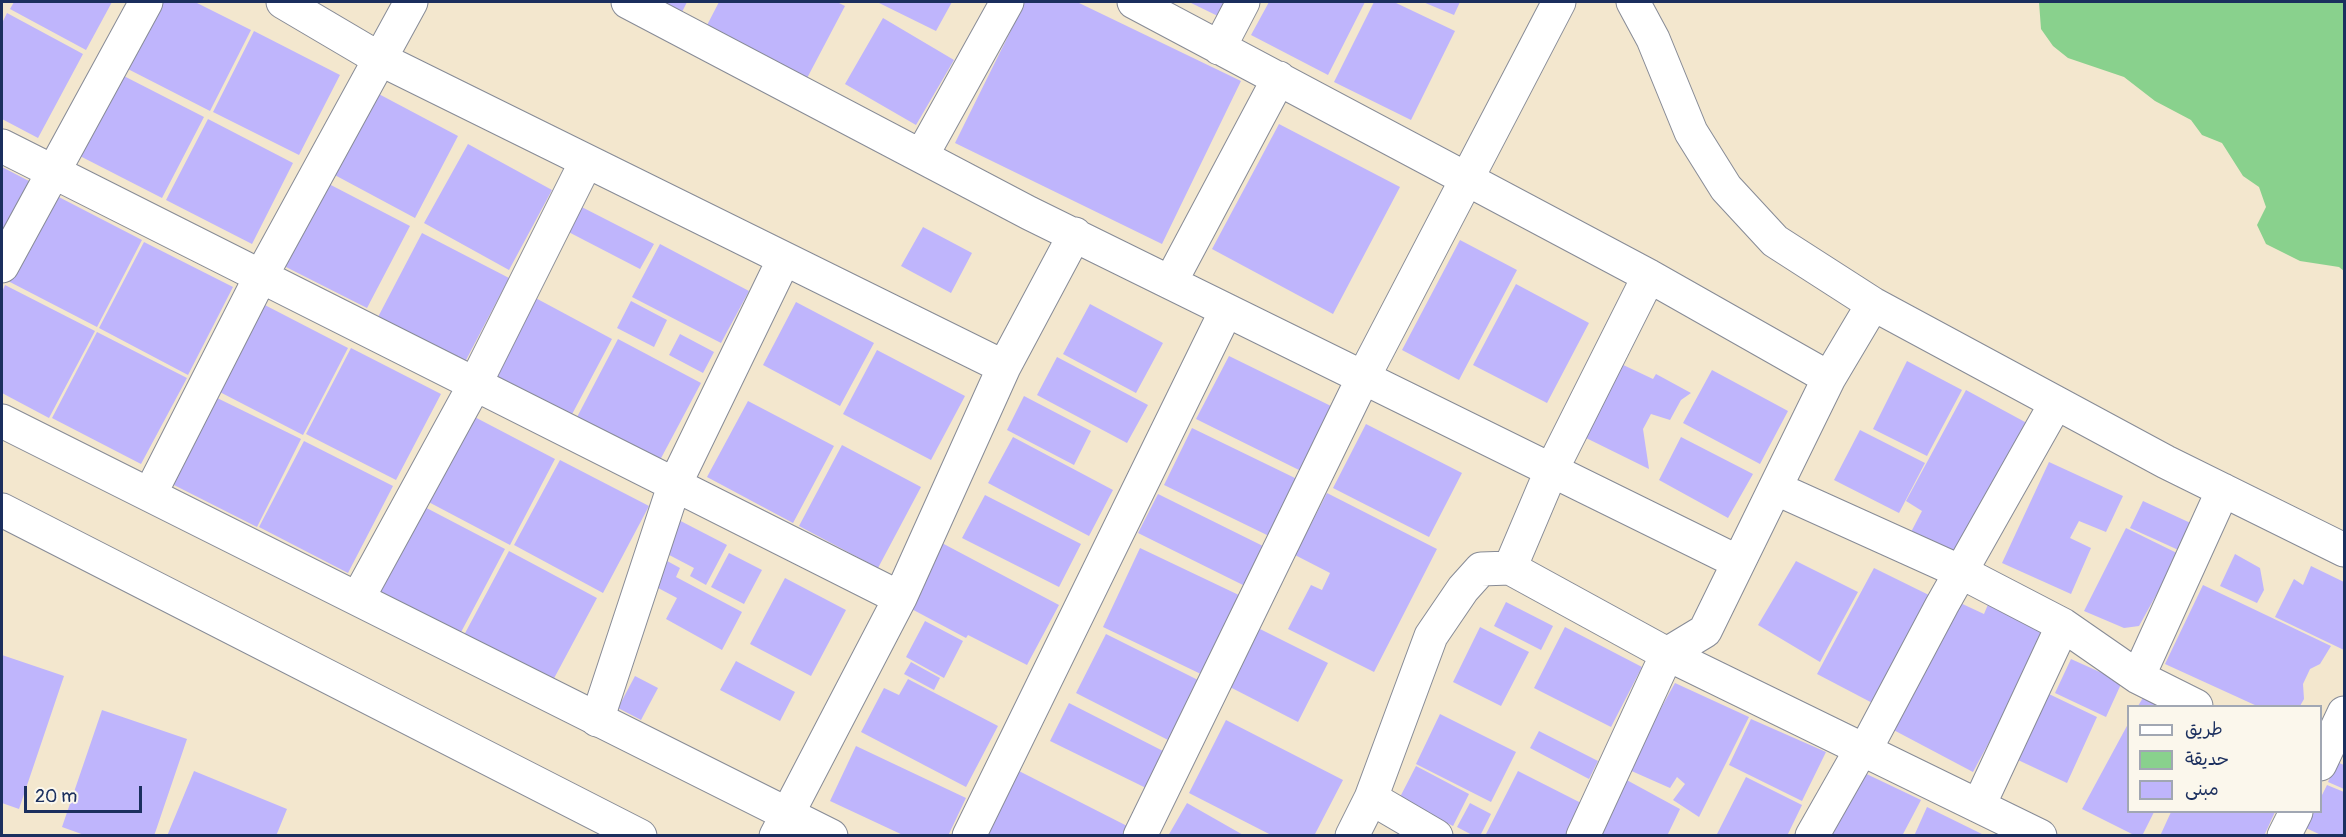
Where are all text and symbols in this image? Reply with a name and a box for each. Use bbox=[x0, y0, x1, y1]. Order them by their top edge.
legend bbox=[2127, 705, 2322, 813]
text: طريق bbox=[2185, 718, 2223, 741]
text: حديقة bbox=[2185, 748, 2229, 771]
scale bar bbox=[27, 774, 146, 812]
text: مبنى bbox=[2185, 778, 2219, 801]
text: 20 m bbox=[35, 785, 77, 808]

